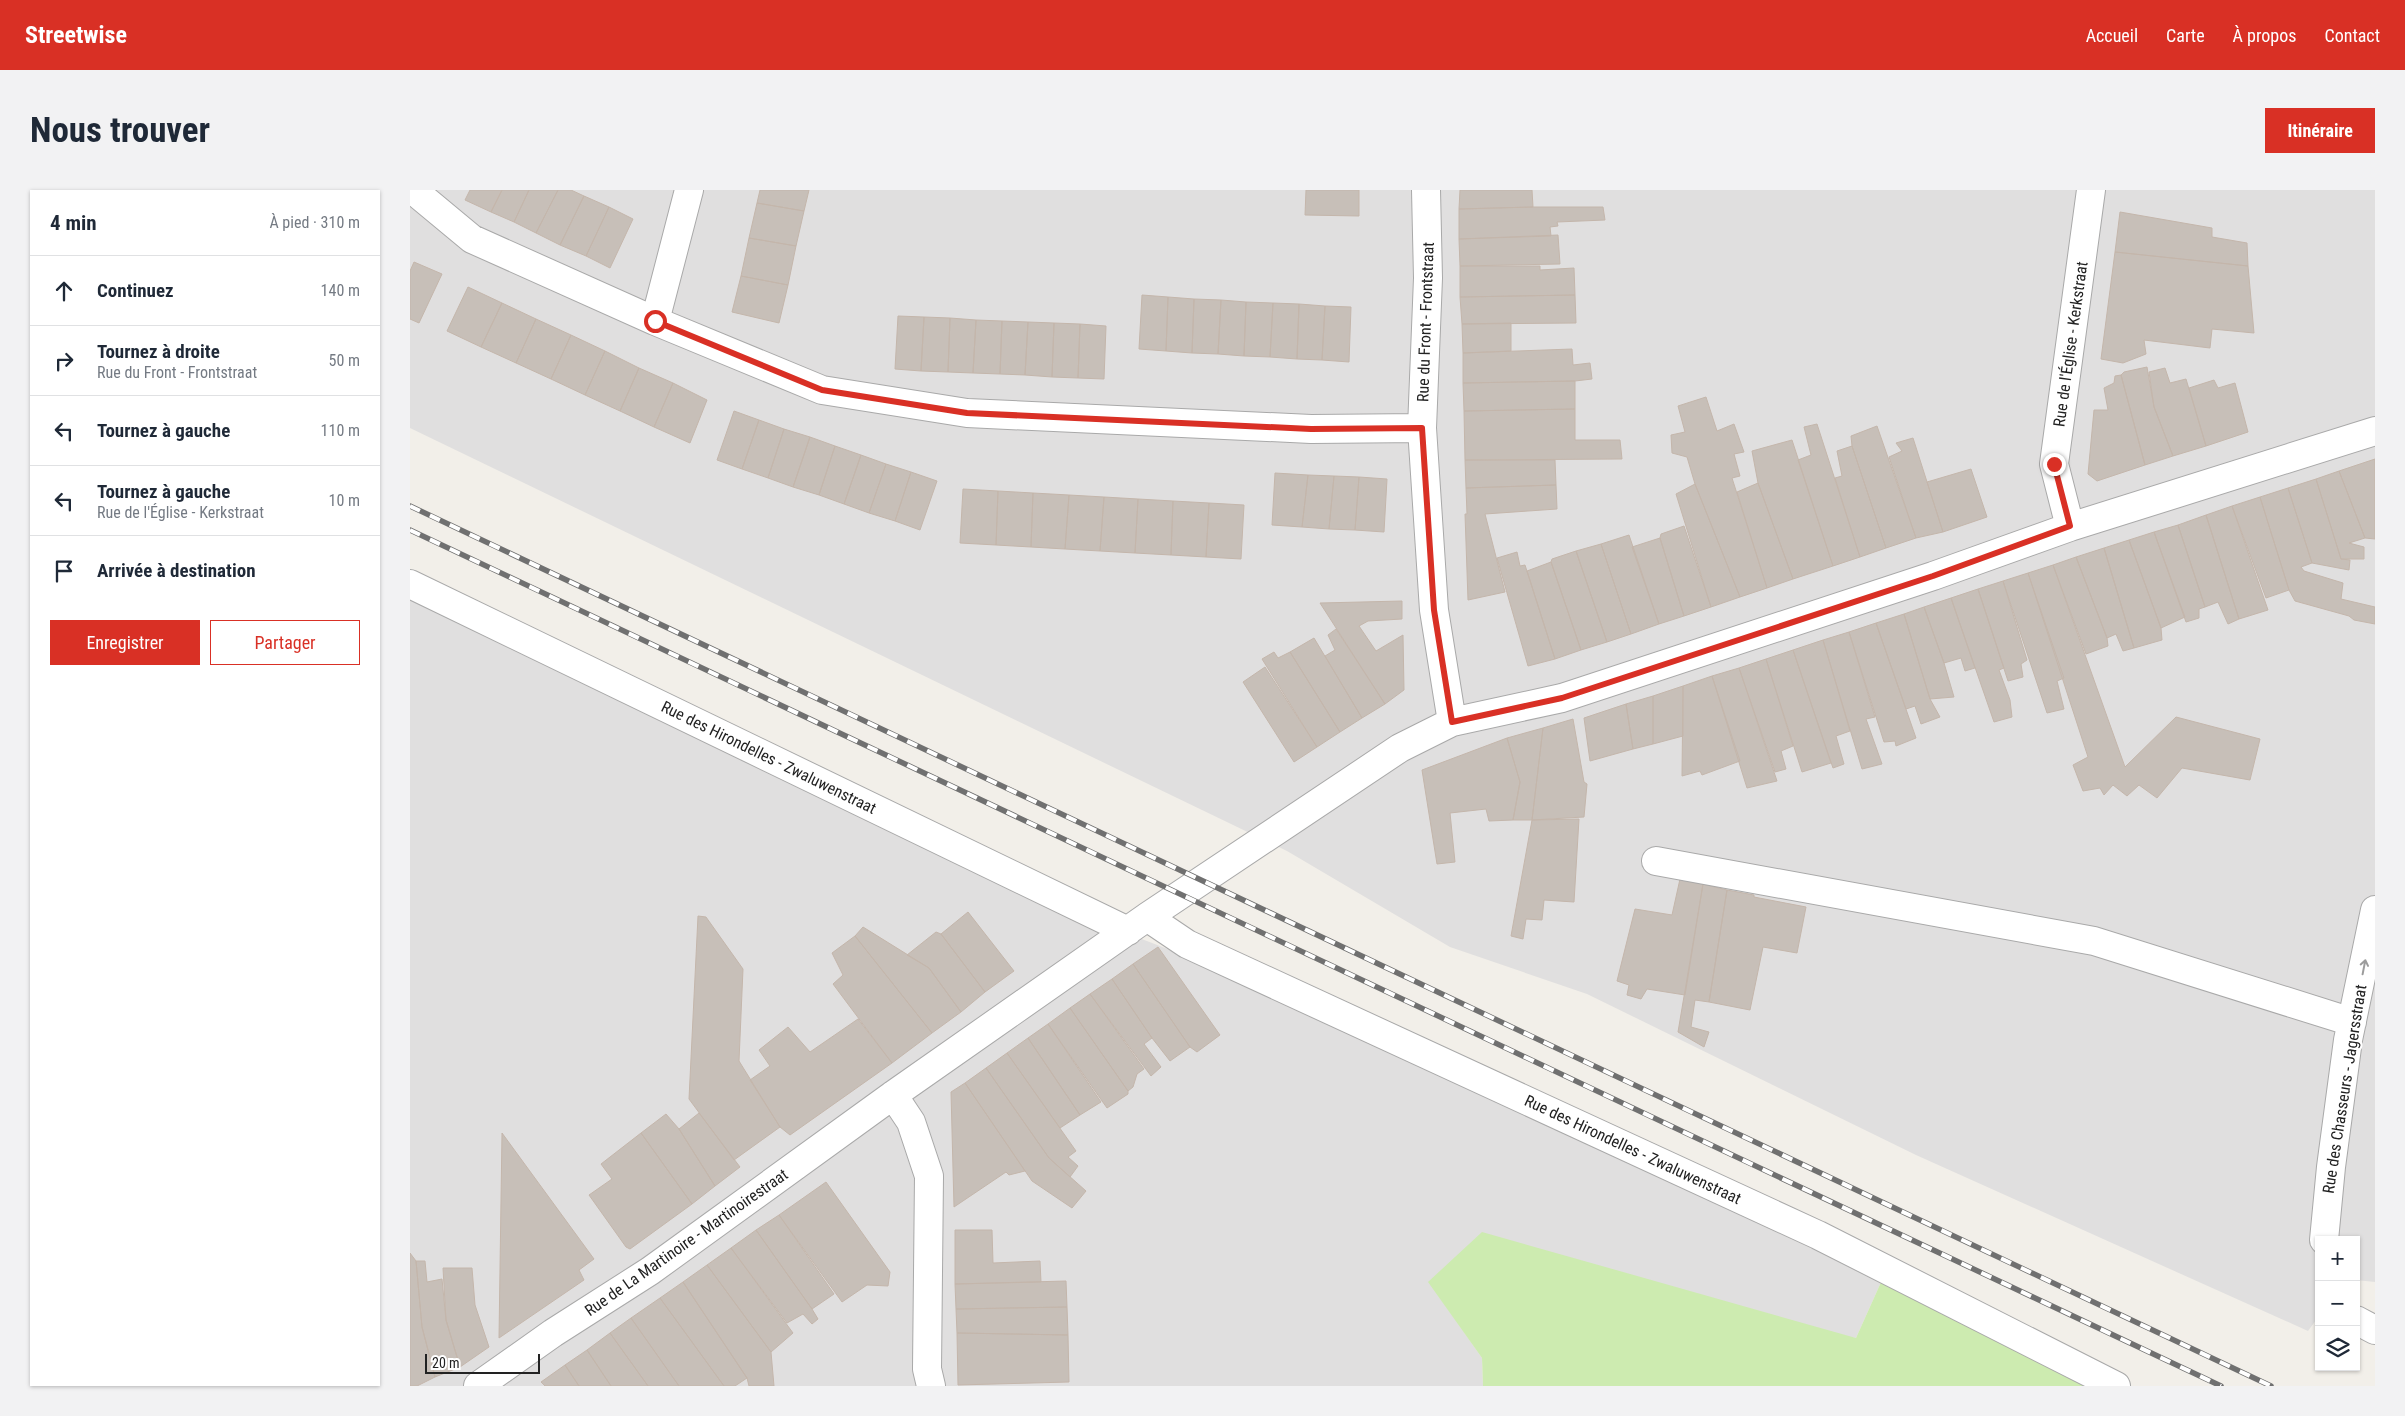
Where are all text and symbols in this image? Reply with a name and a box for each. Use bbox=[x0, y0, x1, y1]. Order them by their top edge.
text: Streetwise bbox=[25, 21, 127, 49]
text: Accueil bbox=[2086, 25, 2138, 46]
text: Carte bbox=[2166, 25, 2205, 46]
text: À propos bbox=[2233, 25, 2296, 46]
text: Contact bbox=[2324, 25, 2380, 46]
button: Itinéraire bbox=[2265, 108, 2375, 153]
text: Nous trouver bbox=[30, 110, 210, 151]
text: 4 min bbox=[50, 211, 97, 235]
text: À pied · 310 m bbox=[269, 213, 360, 232]
street label: Rue du Front - Frontstraat bbox=[1413, 241, 1438, 402]
street label: Rue de l'Église - Kerkstraat bbox=[2049, 260, 2092, 428]
icon: ahead bbox=[50, 277, 78, 305]
text: Continuez bbox=[97, 279, 174, 302]
text: 140 m bbox=[321, 281, 360, 300]
route start bbox=[644, 310, 667, 333]
text: Tournez à droite bbox=[97, 340, 220, 363]
icon: right bbox=[50, 347, 78, 375]
text: 50 m bbox=[328, 351, 360, 370]
text: Rue du Front - Frontstraat bbox=[97, 363, 257, 382]
icon: left bbox=[50, 417, 78, 445]
text: Tournez à gauche bbox=[97, 419, 230, 442]
text: 110 m bbox=[321, 421, 360, 440]
route end bbox=[2043, 453, 2066, 476]
text: Tournez à gauche bbox=[97, 480, 230, 503]
icon: left bbox=[50, 487, 78, 515]
text: 10 m bbox=[328, 491, 360, 510]
text: Rue de l'Église - Kerkstraat bbox=[97, 503, 264, 522]
icon: arrive bbox=[50, 557, 78, 585]
text: Arrivée à destination bbox=[97, 559, 256, 582]
button: Enregistrer bbox=[50, 620, 200, 665]
button: Partager bbox=[210, 620, 360, 665]
street label: Rue des Hirondelles - Zwaluwenstraat bbox=[658, 697, 880, 818]
one-way arrow bbox=[2359, 959, 2369, 975]
street label: Rue des Chasseurs - Jagersstraat bbox=[2319, 983, 2370, 1195]
street label: Rue des Hirondelles - Zwaluwenstraat bbox=[1522, 1091, 1744, 1208]
street label: Rue de La Martinoire - Martinoirestraat bbox=[581, 1165, 792, 1320]
map controls bbox=[2315, 1236, 2360, 1371]
button: + bbox=[2315, 1236, 2360, 1281]
button: − bbox=[2315, 1281, 2360, 1326]
button: layers bbox=[2315, 1326, 2360, 1371]
scale bar bbox=[425, 1351, 540, 1374]
text: 20 m bbox=[432, 1355, 460, 1371]

